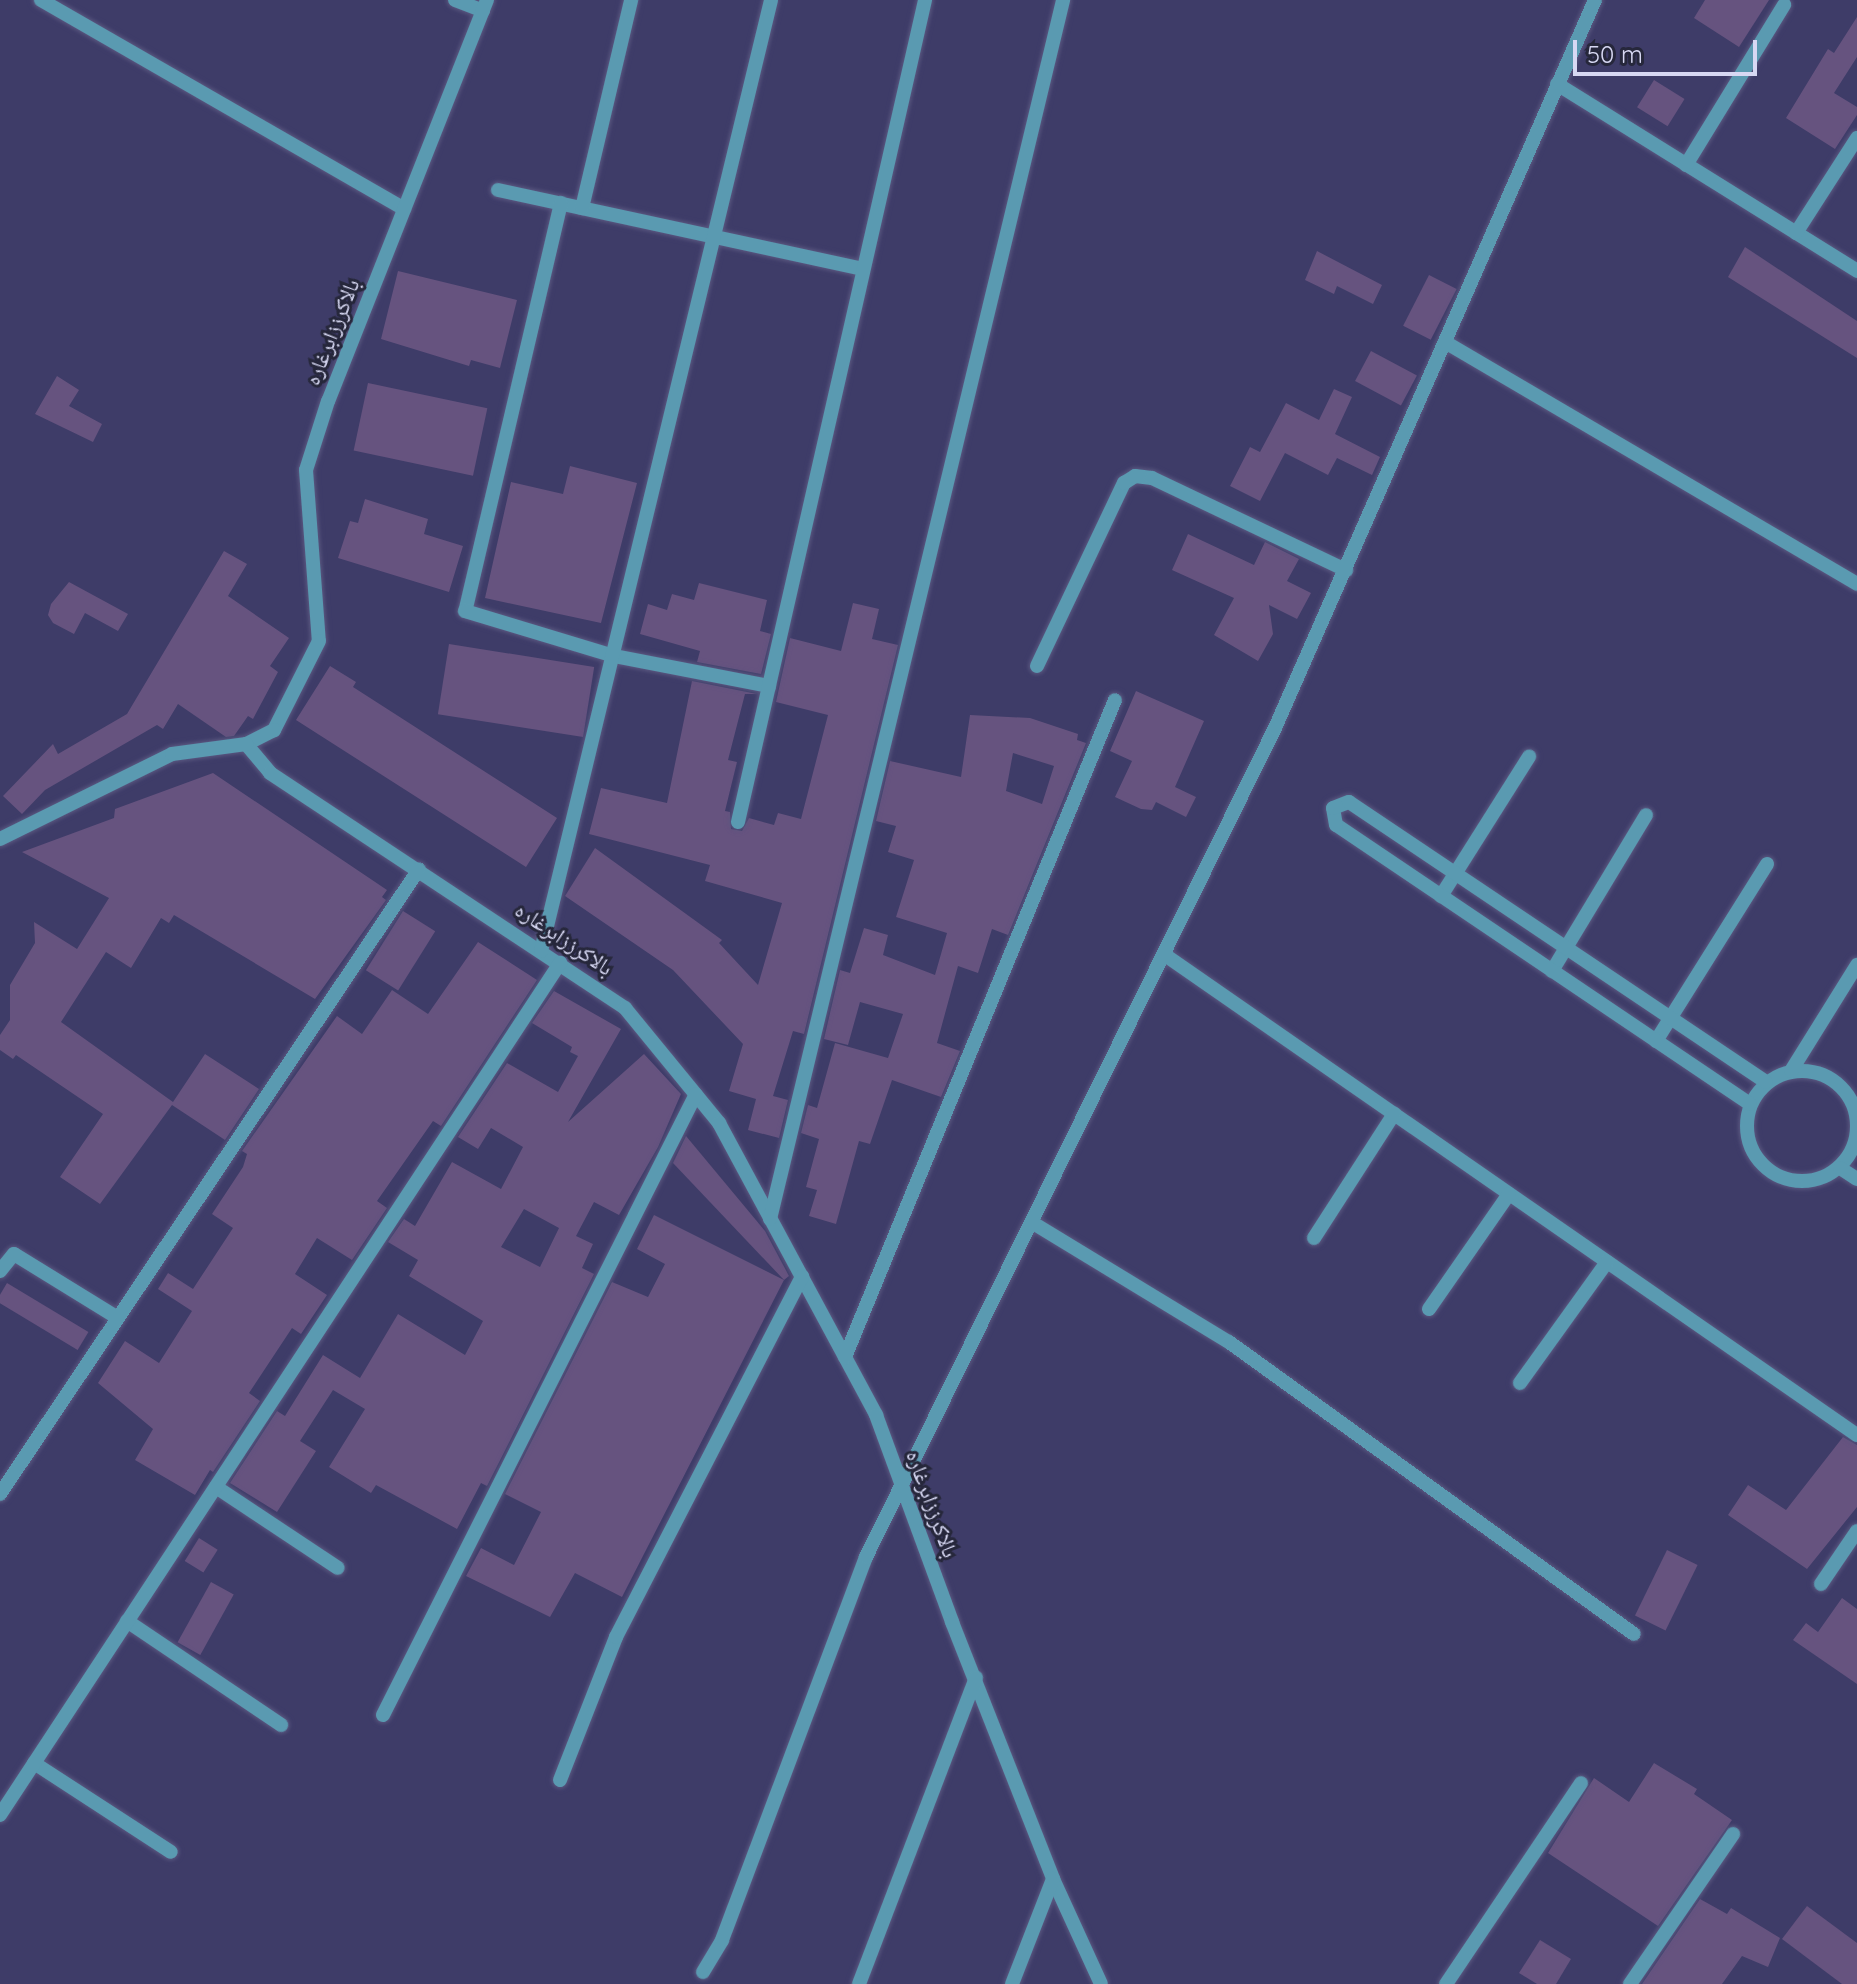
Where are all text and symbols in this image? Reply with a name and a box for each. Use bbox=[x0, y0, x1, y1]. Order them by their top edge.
scale bar bbox=[1577, 24, 1761, 74]
text: 50 m bbox=[1587, 39, 1643, 69]
street label: بالاکرززابرغاره bbox=[299, 275, 365, 389]
street label: بالاکرززابرغاره bbox=[510, 897, 618, 981]
street label: بالاکرززابرغاره bbox=[900, 1447, 964, 1561]

